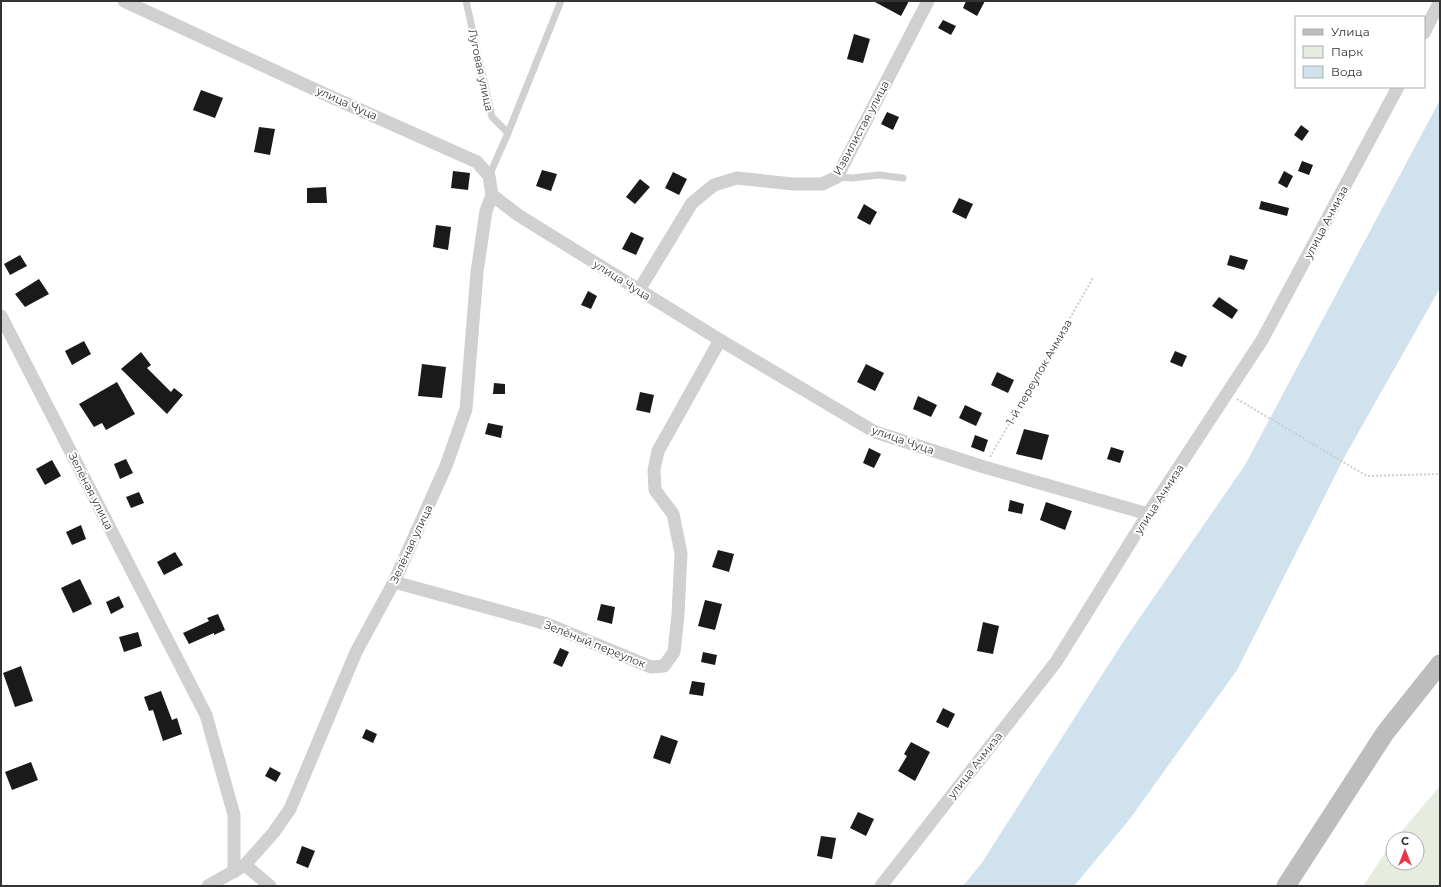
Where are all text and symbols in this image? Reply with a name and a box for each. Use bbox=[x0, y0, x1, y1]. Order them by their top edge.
legend bbox=[1295, 16, 1425, 88]
text: Улица bbox=[1331, 24, 1370, 39]
street label: Луговая улица bbox=[465, 28, 497, 112]
text: Парк bbox=[1331, 44, 1363, 59]
text: Вода bbox=[1331, 64, 1362, 79]
street label: Извилистая улица bbox=[830, 78, 892, 178]
street label: улица Чуца bbox=[313, 83, 380, 123]
street label: улица Ачмиза bbox=[1300, 183, 1351, 262]
street label: улица Чуца bbox=[590, 256, 653, 303]
street label: 1-й переулок Ачмиза bbox=[1003, 317, 1075, 427]
street label: улица Чуца bbox=[869, 422, 936, 457]
street label: Зелёная улица bbox=[65, 450, 117, 532]
street label: улица Ачмиза bbox=[1131, 461, 1187, 537]
street label: Зелёная улица bbox=[387, 503, 435, 585]
street label: Зелёный переулок bbox=[542, 617, 648, 671]
street label: улица Ачмиза bbox=[944, 729, 1005, 802]
north arrow bbox=[1385, 831, 1425, 871]
text: С bbox=[1401, 834, 1409, 848]

